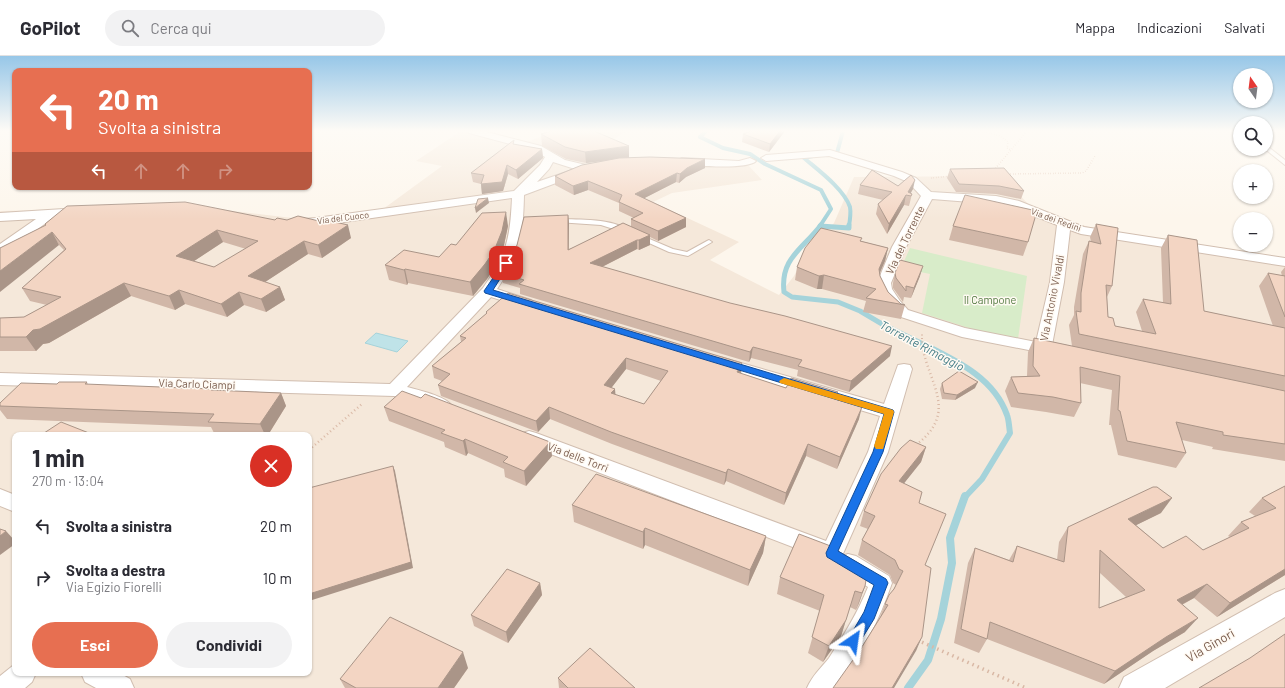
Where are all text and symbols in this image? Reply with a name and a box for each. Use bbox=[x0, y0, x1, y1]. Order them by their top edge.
search box bbox=[105, 10, 385, 46]
text: GoPilot bbox=[20, 16, 81, 39]
icon: search bbox=[119, 17, 141, 39]
text: Cerca qui bbox=[151, 19, 212, 37]
text: Mappa bbox=[1075, 19, 1115, 36]
text: Indicazioni bbox=[1137, 19, 1202, 36]
text: Salvati bbox=[1224, 19, 1265, 36]
north arrow bbox=[1233, 68, 1273, 108]
map controls bbox=[1233, 68, 1273, 252]
text: 20 m bbox=[98, 82, 159, 116]
icon: left bbox=[32, 84, 84, 136]
text: Svolta a sinistra bbox=[98, 116, 221, 138]
button: search bbox=[1233, 116, 1273, 156]
icon: left bbox=[88, 160, 110, 182]
icon: ahead bbox=[130, 160, 152, 182]
icon: ahead bbox=[172, 160, 194, 182]
icon: right bbox=[214, 160, 236, 182]
button: + bbox=[1233, 164, 1273, 204]
street label: Via del Torrente bbox=[882, 203, 927, 276]
street label: Via dei Redini bbox=[1030, 205, 1083, 234]
street label: Via del Cuoco bbox=[316, 209, 370, 226]
button: − bbox=[1233, 212, 1273, 252]
pin bbox=[489, 246, 523, 280]
icon: arrive bbox=[495, 252, 517, 274]
street label: Via Antonio Vivaldi bbox=[1037, 253, 1066, 342]
park label: Il Campone bbox=[964, 293, 1016, 306]
water label: Torrente Rimaggio bbox=[878, 317, 967, 373]
street label: Via Carlo Ciampi bbox=[158, 376, 236, 391]
street label: Via delle Torri bbox=[546, 439, 611, 474]
text: 1 min bbox=[32, 443, 85, 472]
button: close bbox=[250, 445, 292, 487]
text: 270 m · 13:04 bbox=[32, 473, 104, 489]
icon: left bbox=[32, 515, 54, 537]
text: Svolta a sinistra bbox=[66, 517, 172, 535]
text: 20 m bbox=[260, 517, 292, 535]
text: Svolta a destra bbox=[66, 561, 165, 579]
icon: right bbox=[32, 567, 54, 589]
text: 10 m bbox=[263, 569, 292, 587]
text: Via Egizio Fiorelli bbox=[66, 579, 162, 595]
position arrow bbox=[832, 620, 874, 662]
button: Esci bbox=[32, 622, 158, 668]
button: Condividi bbox=[166, 622, 292, 668]
street label: Via Ginori bbox=[1183, 625, 1237, 665]

